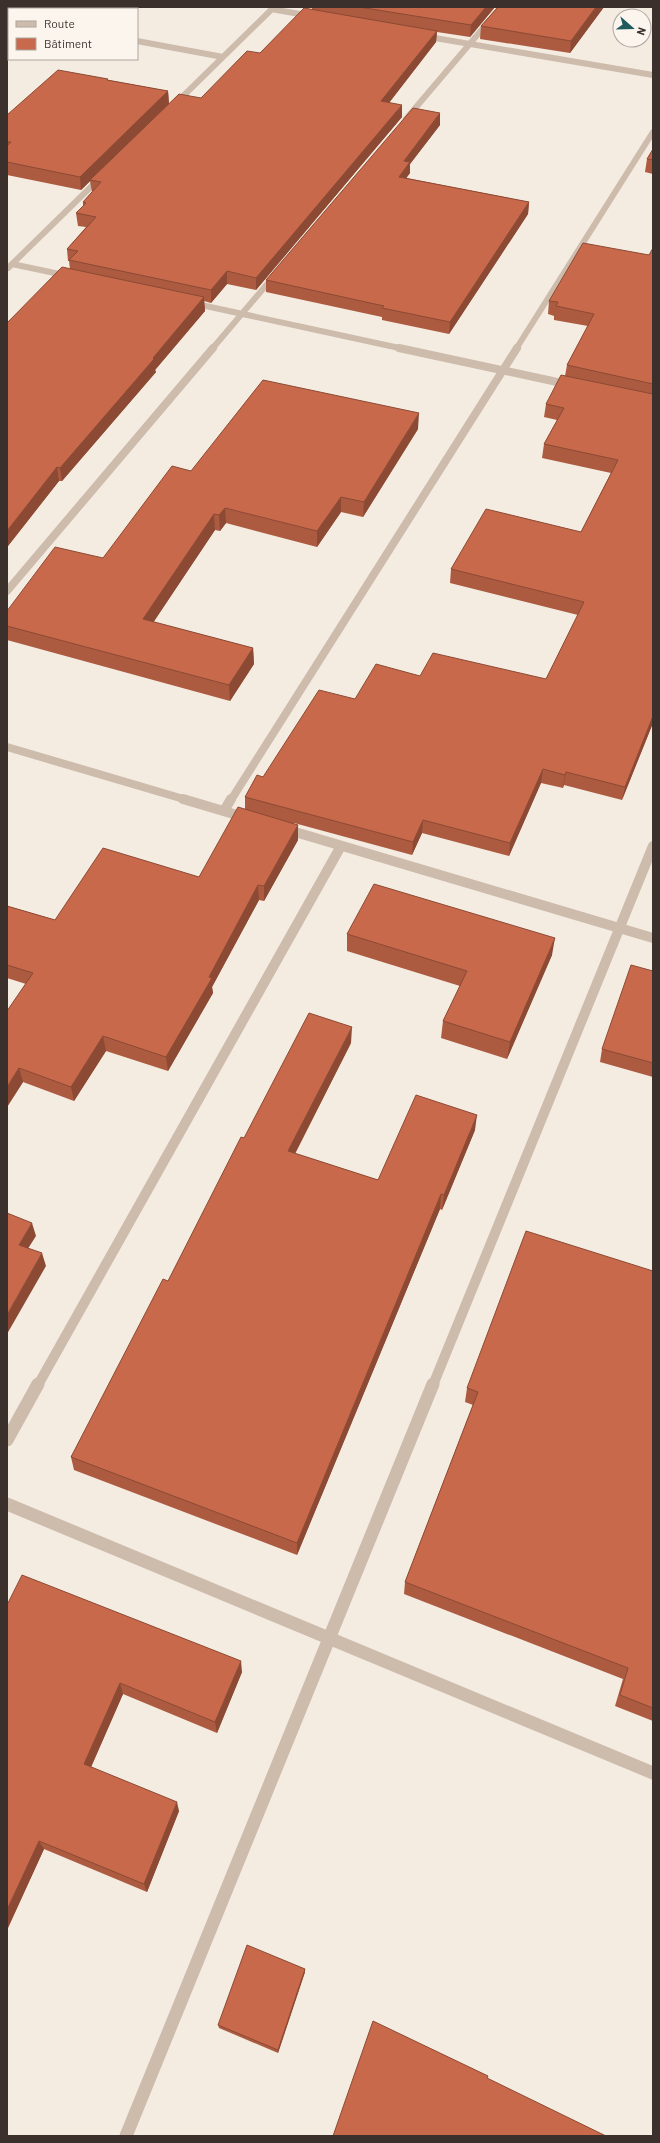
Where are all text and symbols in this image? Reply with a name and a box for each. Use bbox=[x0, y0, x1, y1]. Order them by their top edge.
legend bbox=[8, 8, 138, 60]
north arrow bbox=[612, 8, 652, 48]
text: Route bbox=[44, 16, 75, 30]
text: N bbox=[635, 26, 649, 37]
text: Bâtiment bbox=[44, 36, 92, 50]

